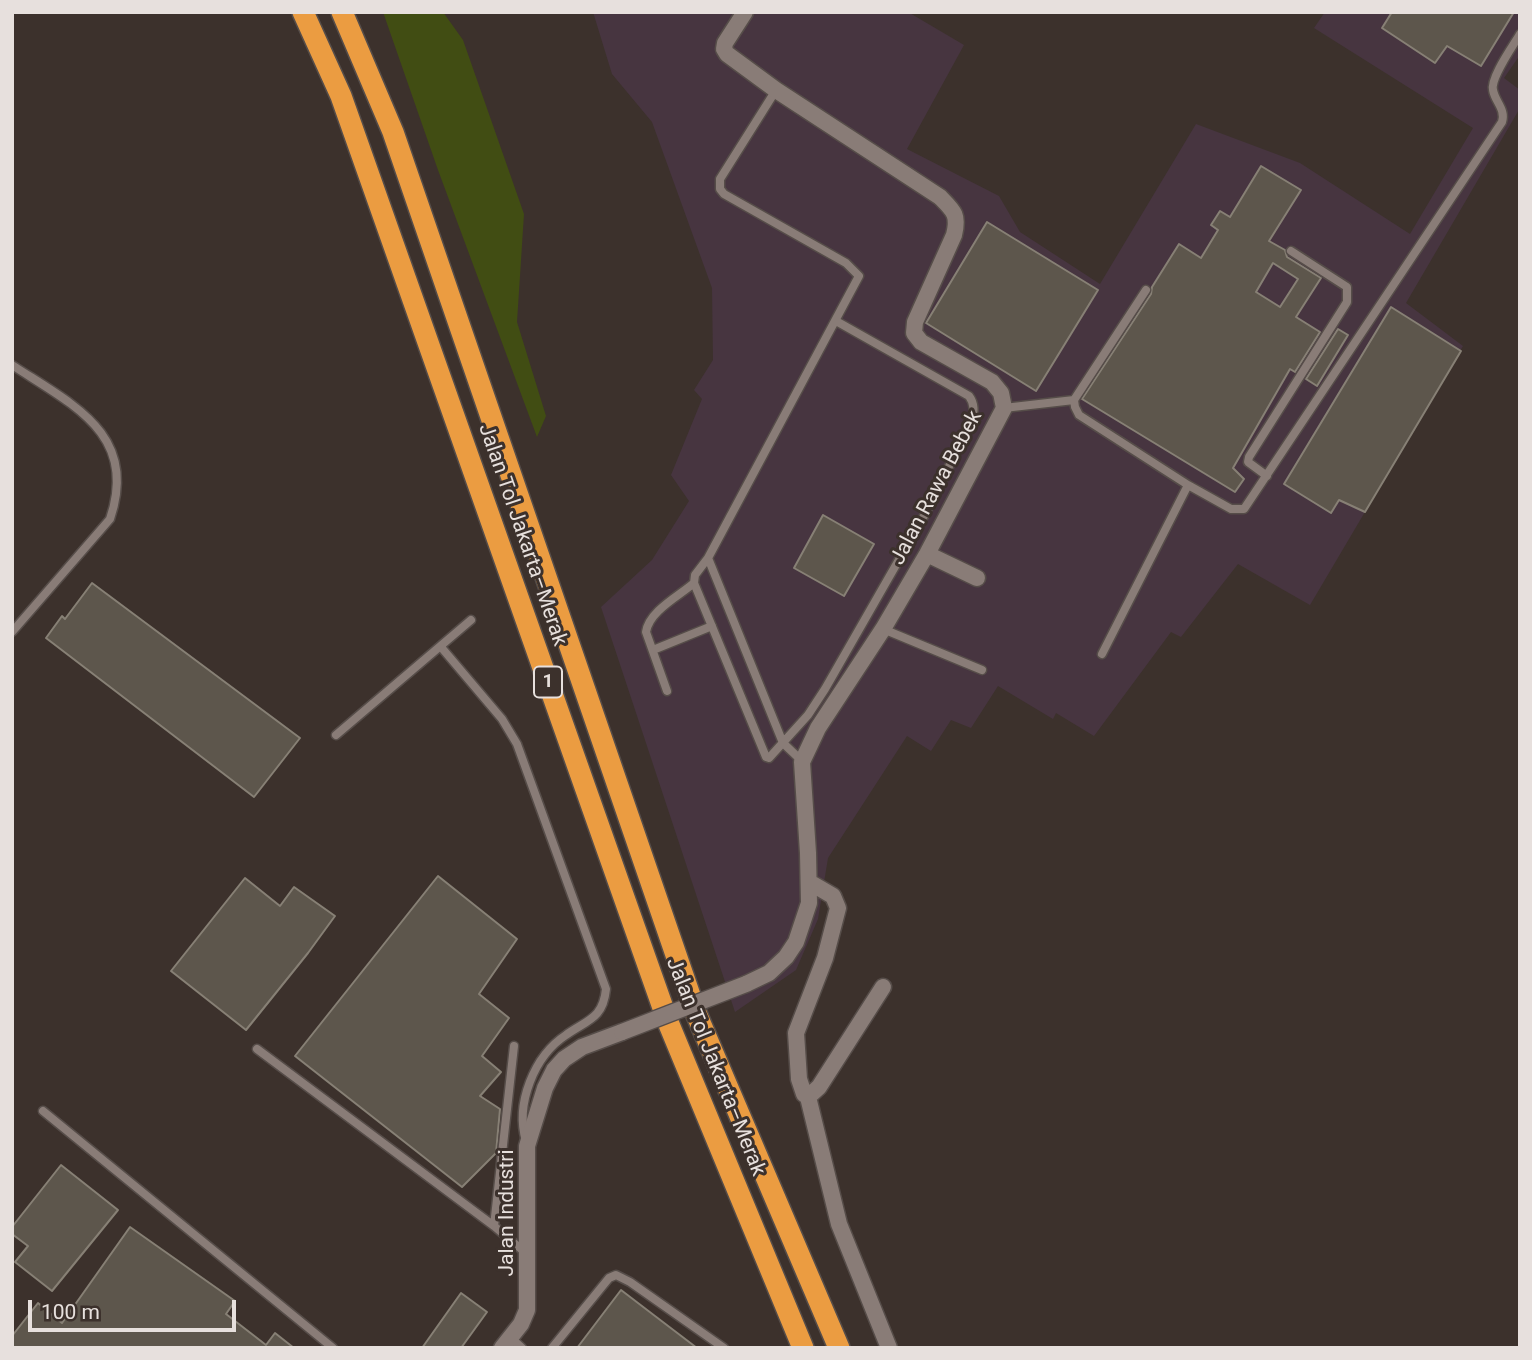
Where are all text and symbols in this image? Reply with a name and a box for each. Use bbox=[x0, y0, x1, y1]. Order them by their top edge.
street label: Jalan Rawa Bebek bbox=[886, 407, 988, 569]
street label: Jalan Tol Jakarta–Merak bbox=[472, 421, 572, 649]
road number: 1 bbox=[534, 666, 562, 698]
street label: Jalan Tol Jakarta–Merak bbox=[660, 954, 770, 1180]
street label: Jalan Industri bbox=[495, 1149, 521, 1277]
scale bar bbox=[32, 1286, 240, 1330]
text: 100 m bbox=[41, 1300, 100, 1324]

